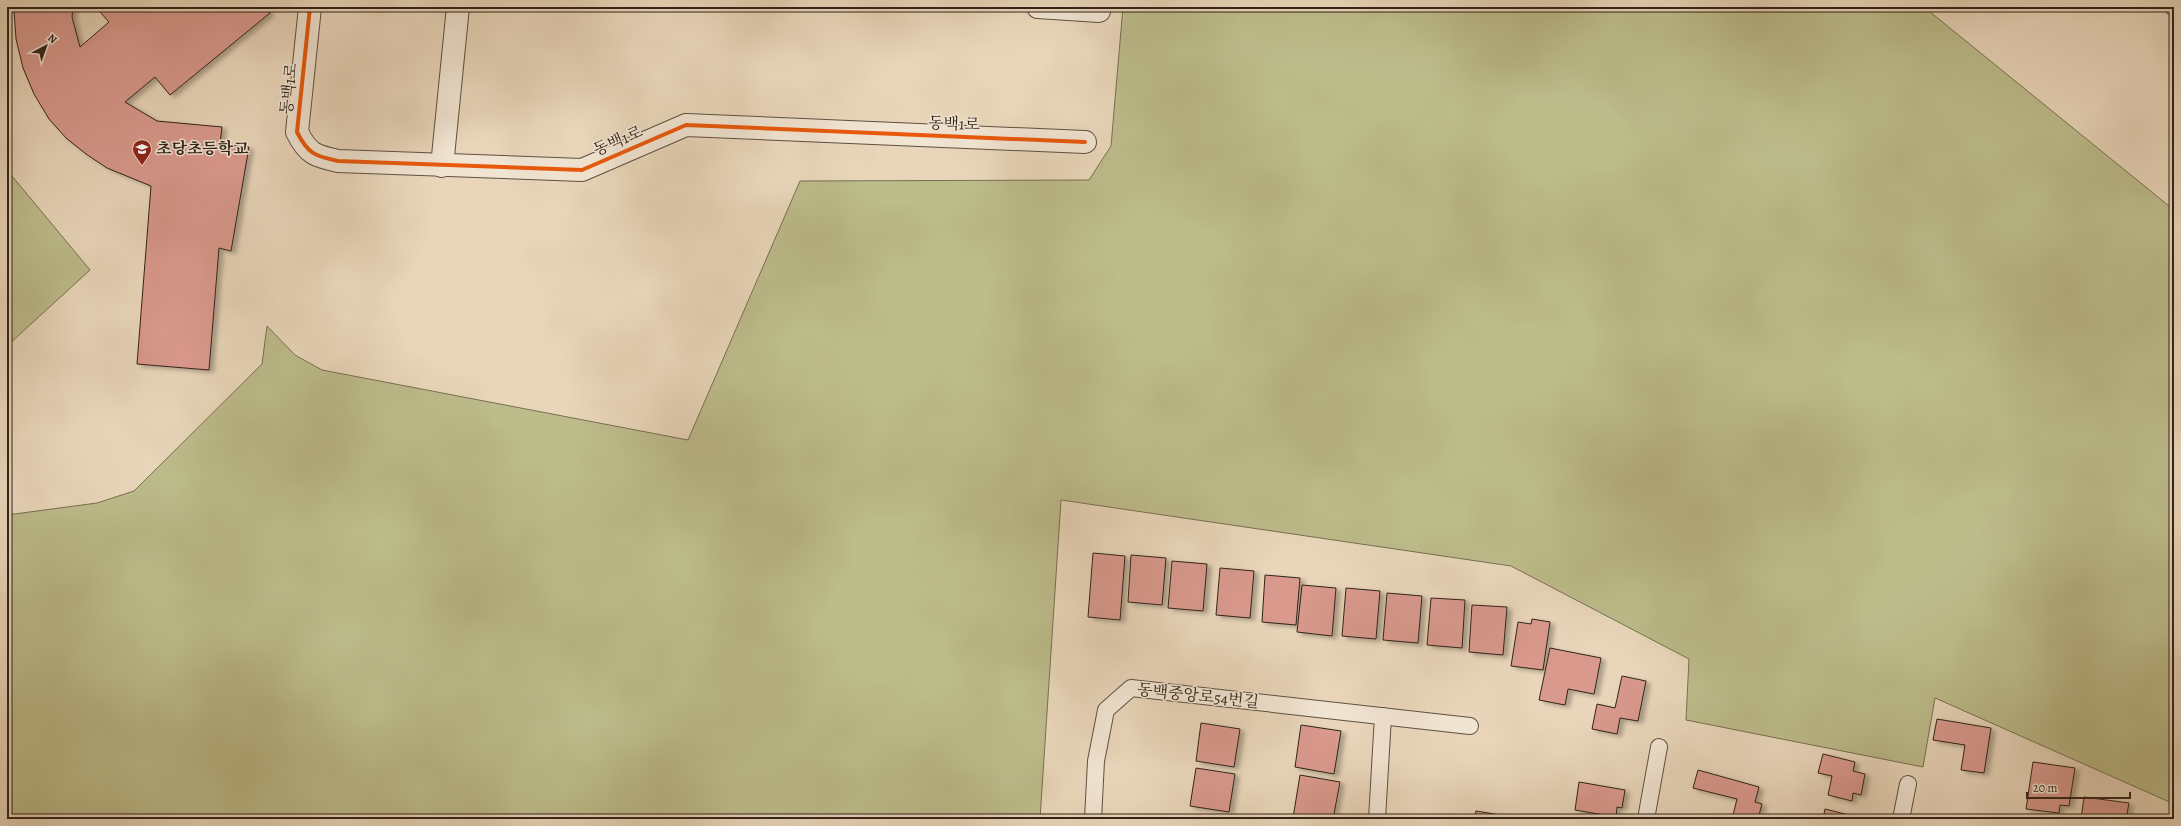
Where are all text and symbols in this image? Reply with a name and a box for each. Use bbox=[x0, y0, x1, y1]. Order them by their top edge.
north arrow bbox=[26, 26, 66, 66]
text: N bbox=[44, 31, 60, 47]
street label: 동백1로 bbox=[275, 62, 303, 116]
street label: 동백1로 bbox=[928, 112, 981, 136]
street label: 동백1로 bbox=[590, 121, 647, 161]
school or university icon: 초당초등학교 bbox=[131, 138, 153, 166]
place label: 초당초등학교 bbox=[156, 138, 249, 160]
street label: 동백중앙로54번길 bbox=[1136, 679, 1260, 713]
scale bar bbox=[2027, 774, 2130, 800]
text: 20 m bbox=[2033, 780, 2057, 796]

